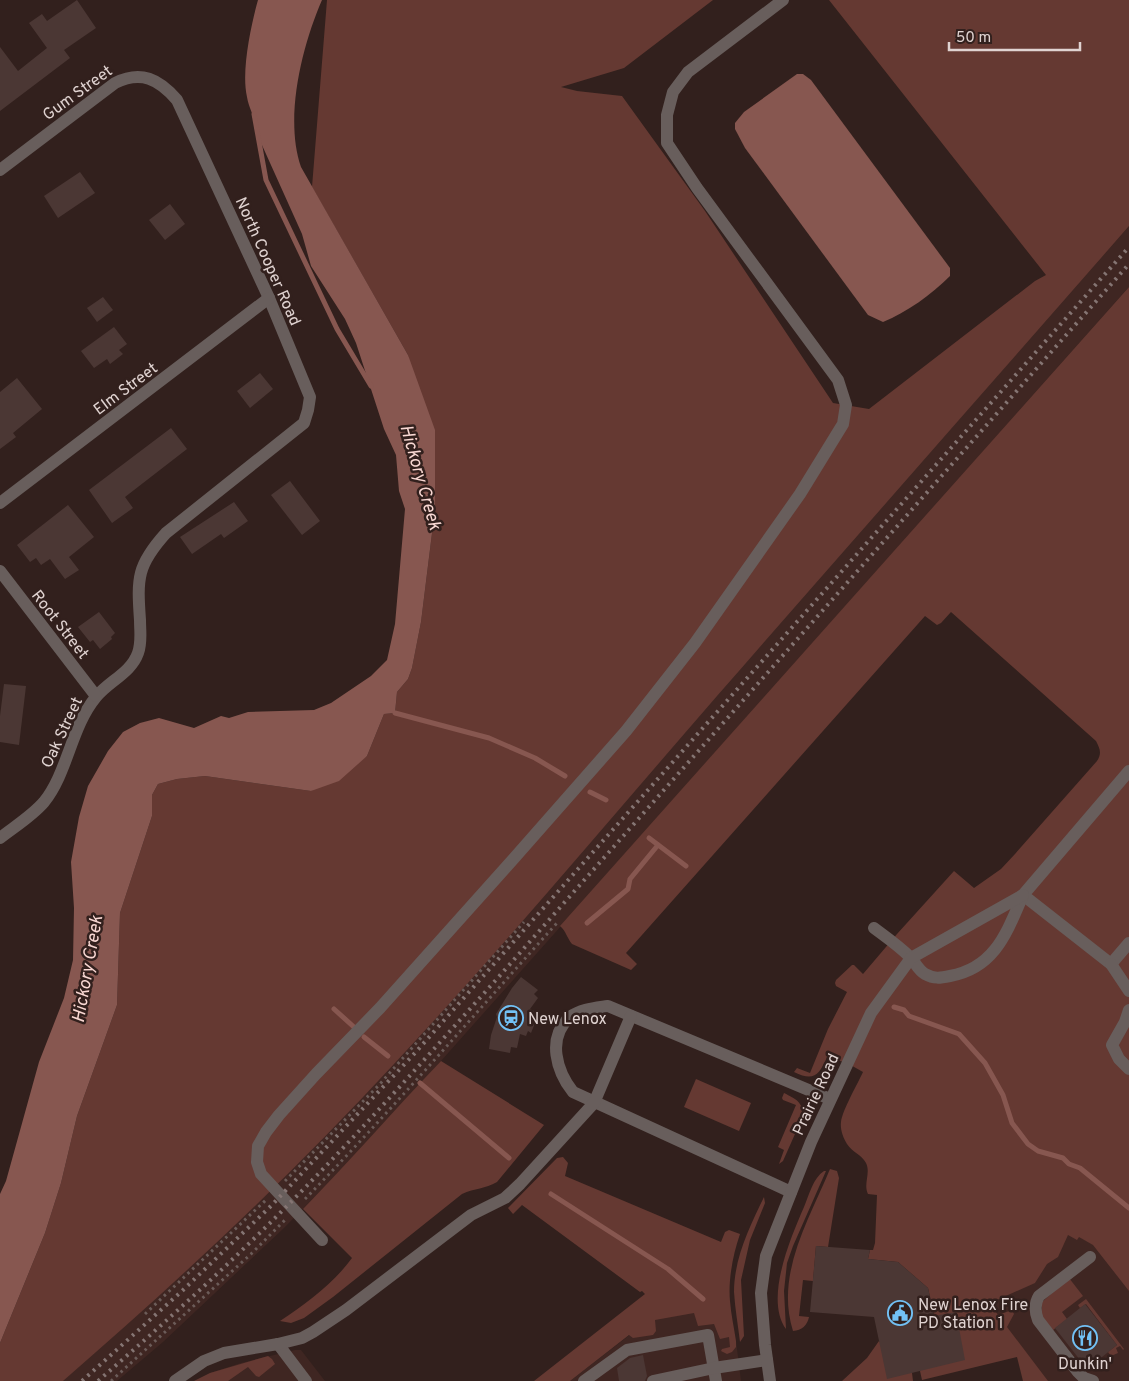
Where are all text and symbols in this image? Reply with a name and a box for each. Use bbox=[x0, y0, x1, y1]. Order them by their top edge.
scale bar bbox=[949, 20, 1080, 52]
text: 50 m bbox=[956, 29, 991, 48]
street label: Gum Street bbox=[39, 62, 117, 126]
street label: North Cooper Road bbox=[230, 194, 305, 329]
street label: Elm Street bbox=[90, 359, 162, 420]
water label: Hickory Creek bbox=[394, 422, 446, 534]
street label: Root Street bbox=[26, 587, 93, 664]
street label: Oak Street bbox=[38, 694, 88, 772]
water label: Hickory Creek bbox=[68, 913, 109, 1025]
station icon: New Lenox bbox=[498, 1005, 524, 1031]
place label: New Lenox bbox=[528, 1010, 607, 1030]
street label: Prairie Road bbox=[789, 1051, 844, 1139]
place label: New Lenox Fire PD Station 1 bbox=[918, 1296, 1028, 1334]
public building icon: New Lenox Fire PD Station 1 bbox=[887, 1300, 913, 1326]
restaurant icon: Dunkin' bbox=[1072, 1325, 1098, 1351]
place label: Dunkin' bbox=[1058, 1355, 1112, 1375]

